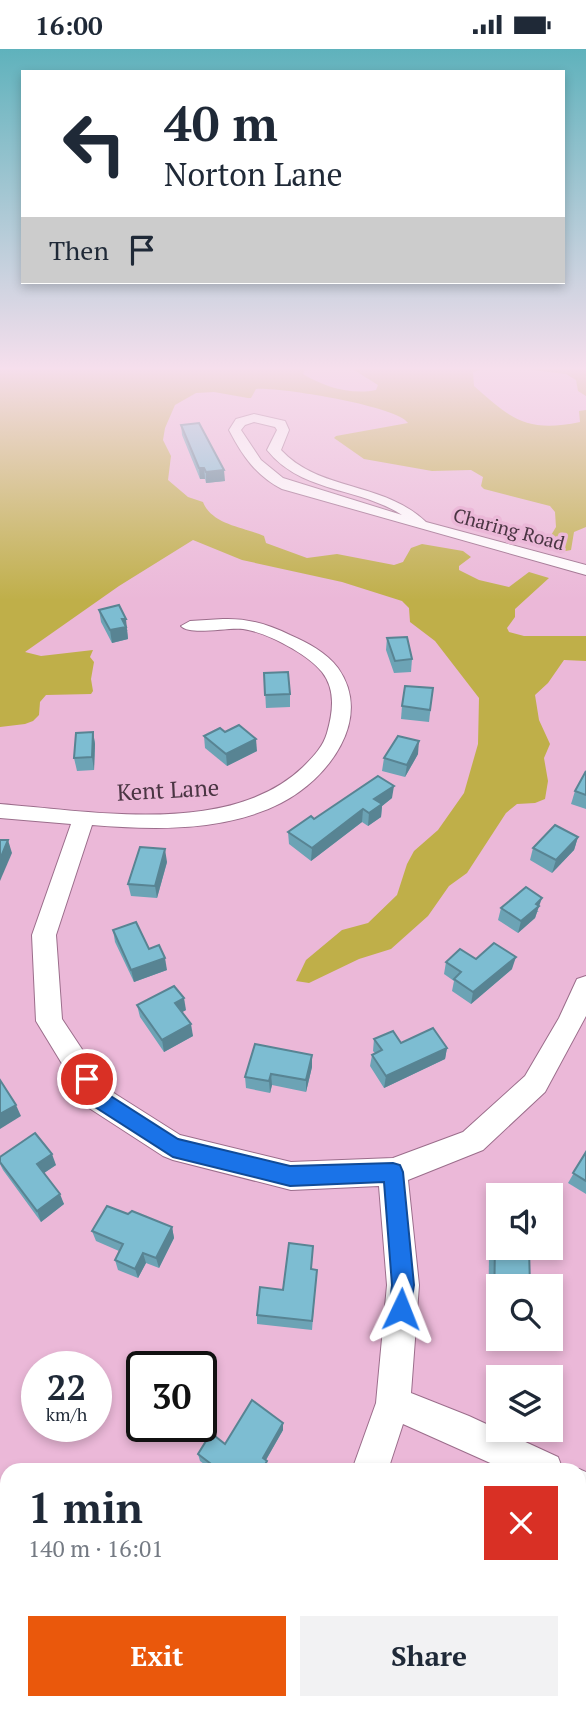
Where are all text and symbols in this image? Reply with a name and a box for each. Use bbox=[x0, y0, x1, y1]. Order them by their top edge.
text: 16:00 bbox=[35, 8, 103, 42]
text: 40 m bbox=[164, 90, 278, 155]
icon: left bbox=[49, 98, 140, 189]
text: Norton Lane bbox=[164, 153, 343, 195]
icon: arrive bbox=[123, 231, 161, 269]
text: Then bbox=[49, 233, 109, 267]
street label: Charing Road bbox=[451, 502, 568, 555]
street label: Kent Lane bbox=[116, 771, 220, 808]
pin bbox=[57, 1049, 117, 1109]
icon: arrive bbox=[68, 1060, 106, 1098]
map controls bbox=[486, 1183, 563, 1442]
button: sound bbox=[486, 1183, 563, 1260]
position arrow bbox=[364, 1272, 438, 1346]
button: search bbox=[486, 1274, 563, 1351]
speed limit sign: 30 bbox=[126, 1351, 217, 1442]
text: 22 bbox=[47, 1364, 86, 1410]
button: layers bbox=[486, 1365, 563, 1442]
text: km/h bbox=[46, 1402, 87, 1426]
text: 1 min bbox=[28, 1479, 143, 1535]
button: close bbox=[484, 1486, 558, 1560]
text: 140 m · 16:01 bbox=[28, 1533, 163, 1564]
button: Exit bbox=[28, 1616, 286, 1696]
button: Share bbox=[300, 1616, 558, 1696]

